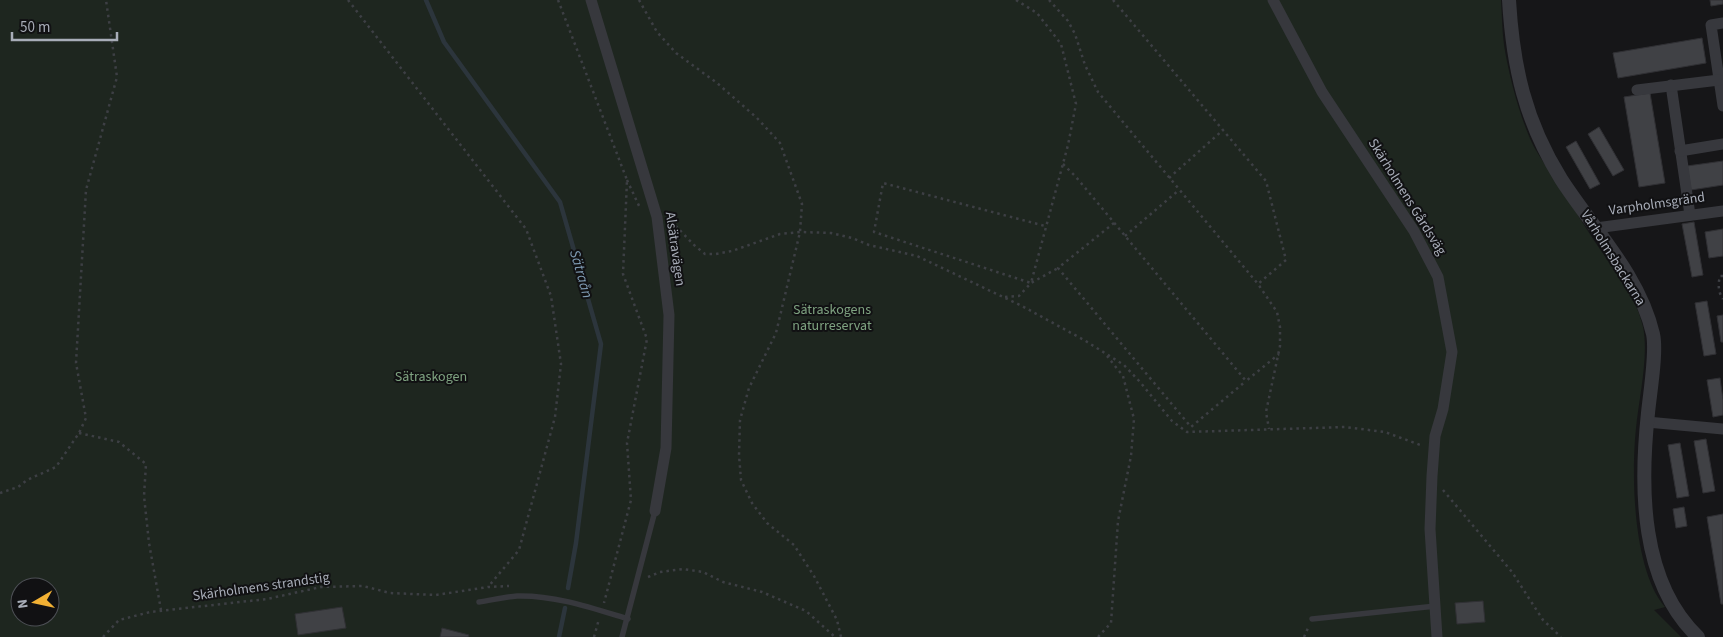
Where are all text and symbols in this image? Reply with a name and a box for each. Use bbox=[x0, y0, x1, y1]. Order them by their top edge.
scale bar bbox=[12, 10, 118, 42]
text: 50 m bbox=[20, 17, 50, 38]
street label: Skärholmens Gårdsväg bbox=[1363, 135, 1451, 259]
street label: Varpholmsgränd bbox=[1608, 187, 1706, 221]
street label: Vårholmsbackarna bbox=[1576, 206, 1650, 310]
street label: Alsätravägen bbox=[660, 210, 690, 288]
water label: Sätraån bbox=[564, 247, 598, 301]
park label: Sätraskogens naturreservat bbox=[792, 300, 872, 336]
park label: Sätraskogen bbox=[395, 367, 467, 387]
street label: Skärholmens strandstig bbox=[191, 567, 331, 607]
north arrow bbox=[10, 577, 60, 627]
text: N bbox=[13, 598, 34, 610]

